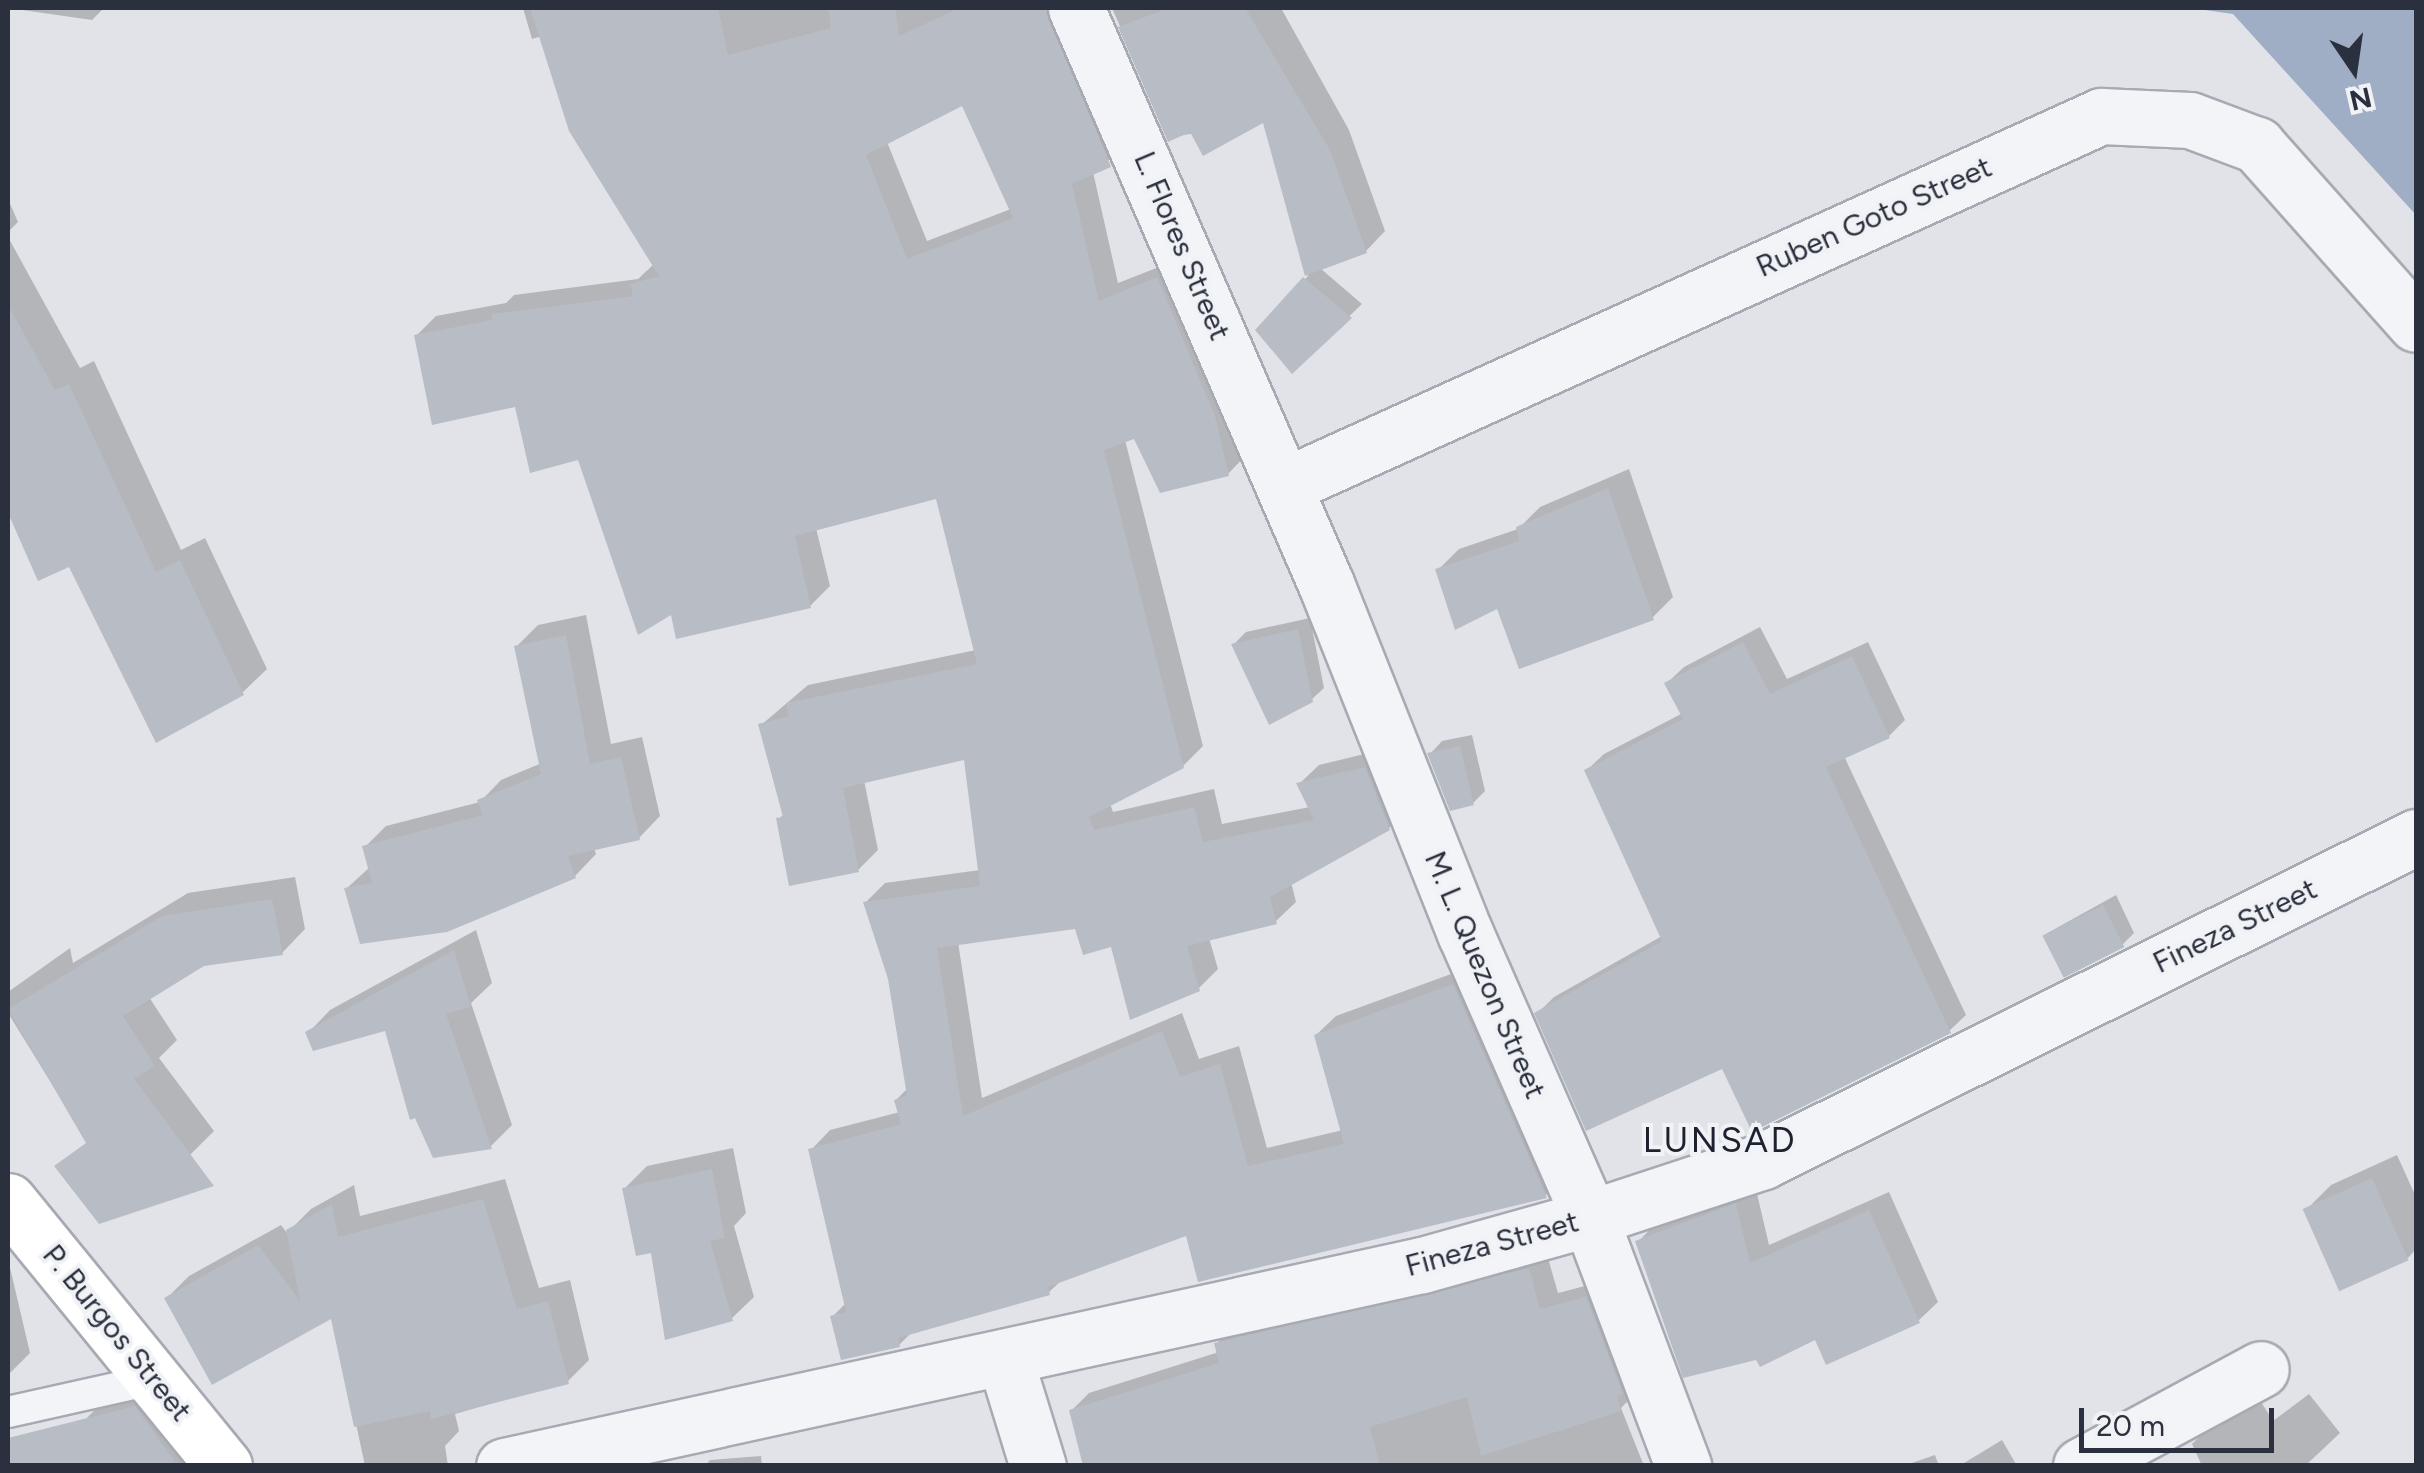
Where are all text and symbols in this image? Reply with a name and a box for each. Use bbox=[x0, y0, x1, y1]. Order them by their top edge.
north arrow bbox=[2304, 20, 2404, 120]
text: N bbox=[2346, 80, 2375, 118]
street label: L. Flores Street bbox=[1126, 146, 1238, 346]
street label: Ruben Goto Street bbox=[1751, 149, 1997, 285]
street label: M. L. Quezon Street bbox=[1417, 846, 1553, 1104]
street label: Fineza Street bbox=[2147, 871, 2323, 981]
district label: LUNSAD bbox=[1643, 1119, 1797, 1161]
street label: Fineza Street bbox=[1401, 1204, 1583, 1284]
street label: P. Burgos Street bbox=[35, 1237, 199, 1429]
scale bar bbox=[2084, 1388, 2279, 1450]
text: 20 m bbox=[2096, 1407, 2165, 1444]

